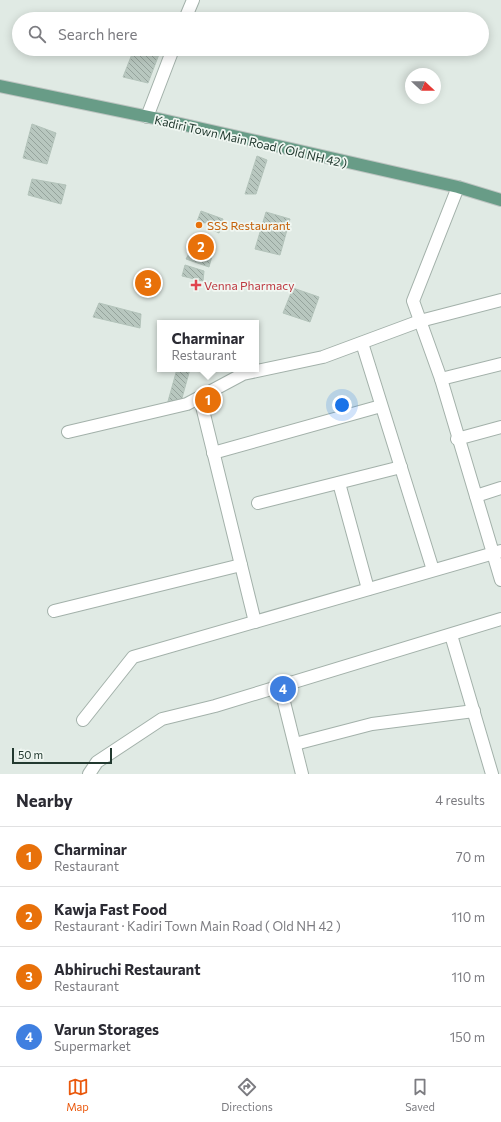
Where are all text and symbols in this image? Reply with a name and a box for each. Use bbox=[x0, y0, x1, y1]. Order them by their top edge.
search box bbox=[12, 12, 489, 56]
icon: search bbox=[26, 23, 48, 45]
text: Search here bbox=[58, 25, 137, 43]
north arrow bbox=[405, 68, 441, 104]
street label: Kadiri Town Main Road ( Old NH 42 ) bbox=[153, 112, 349, 170]
place label: SSS Restaurant bbox=[207, 218, 291, 232]
marker: SSS Restaurant bbox=[194, 220, 204, 230]
pin: 2 bbox=[188, 232, 214, 262]
pin: 3 bbox=[135, 268, 161, 298]
place label: Venna Pharmacy bbox=[204, 278, 294, 292]
marker: Venna Pharmacy bbox=[191, 280, 201, 290]
popup bbox=[157, 320, 259, 372]
text: Charminar bbox=[171, 329, 245, 347]
text: Restaurant bbox=[171, 347, 237, 363]
pin: 1 bbox=[195, 385, 221, 415]
your location bbox=[332, 395, 352, 415]
pin: 4 bbox=[270, 674, 296, 704]
scale bar bbox=[12, 746, 112, 765]
text: 50 m bbox=[18, 748, 43, 761]
text: Nearby bbox=[16, 790, 73, 811]
text: 4 results bbox=[435, 792, 485, 808]
text: Charminar bbox=[54, 840, 127, 858]
text: 1 bbox=[26, 849, 32, 865]
text: 70 m bbox=[456, 849, 485, 865]
text: Restaurant bbox=[54, 858, 119, 874]
text: Kawja Fast Food bbox=[54, 900, 167, 918]
text: 2 bbox=[25, 909, 33, 925]
text: 110 m bbox=[452, 909, 485, 925]
text: Restaurant · Kadiri Town Main Road ( Old NH 42 ) bbox=[54, 918, 341, 934]
text: Abhiruchi Restaurant bbox=[54, 960, 201, 978]
text: 3 bbox=[25, 969, 33, 985]
text: 110 m bbox=[452, 969, 485, 985]
text: Restaurant bbox=[54, 978, 119, 994]
text: Varun Storages bbox=[54, 1020, 159, 1038]
text: 4 bbox=[25, 1029, 33, 1045]
text: 150 m bbox=[450, 1029, 485, 1045]
text: Supermarket bbox=[54, 1038, 131, 1054]
tab: Map bbox=[66, 1076, 89, 1113]
tab: Directions bbox=[221, 1076, 273, 1113]
tab: Saved bbox=[405, 1076, 435, 1113]

